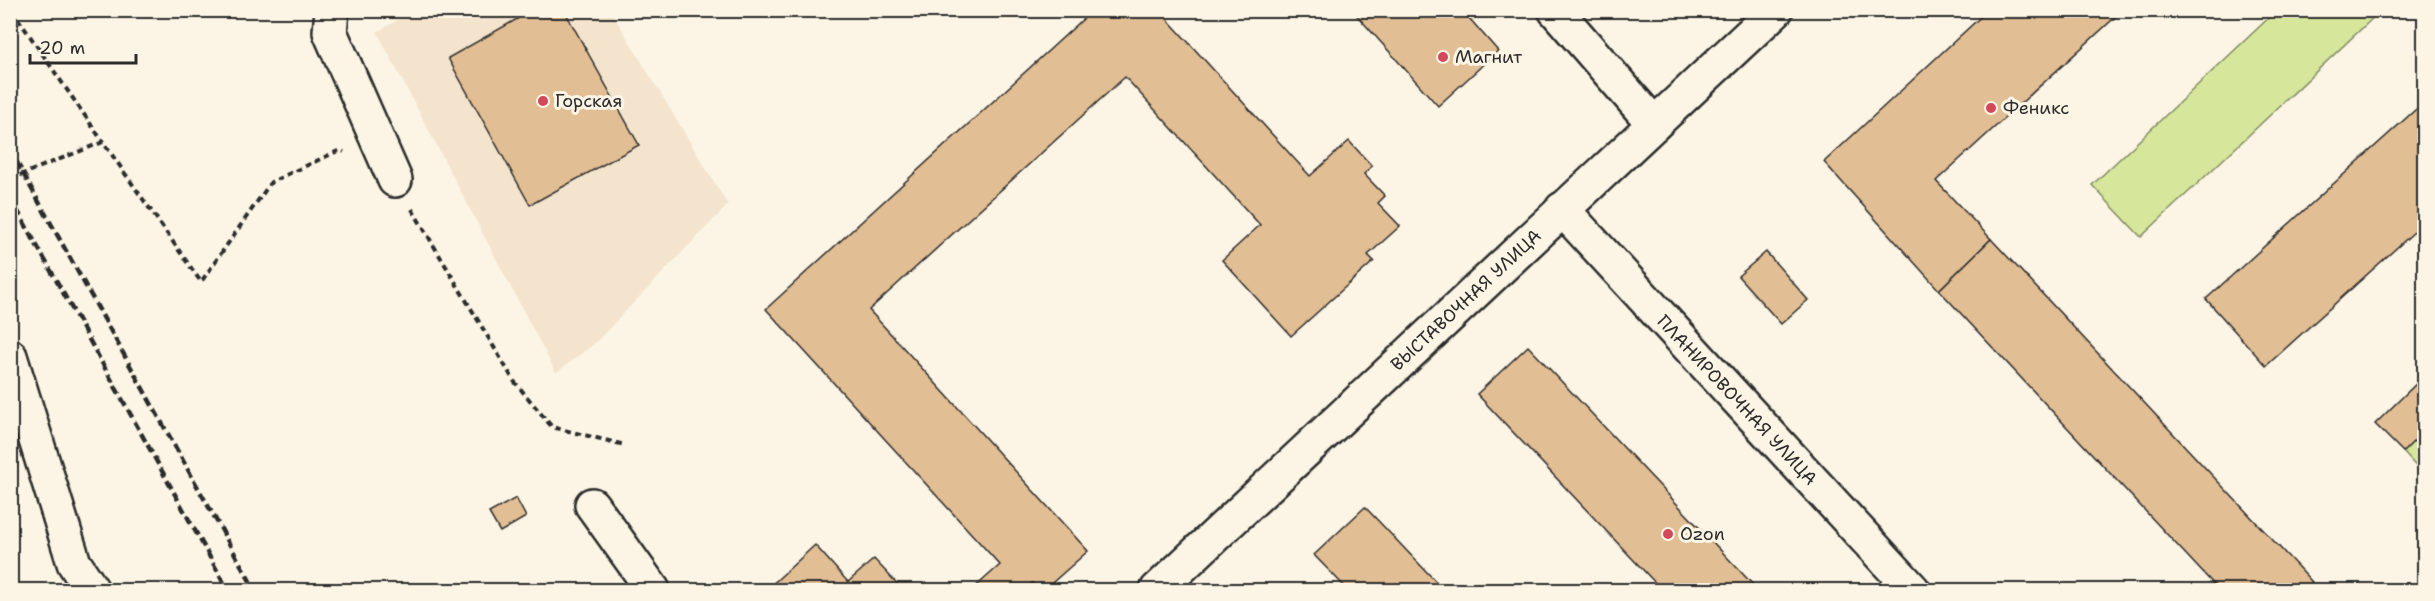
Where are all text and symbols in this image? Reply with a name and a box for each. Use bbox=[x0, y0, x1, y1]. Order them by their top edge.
scale bar bbox=[30, 27, 136, 65]
text: 20 m bbox=[39, 36, 85, 60]
place label: Магнит bbox=[1455, 45, 1523, 69]
marker: Магнит bbox=[1436, 50, 1450, 64]
place label: Горская bbox=[555, 89, 622, 113]
marker: Горская bbox=[536, 94, 550, 108]
place label: Феникс bbox=[2003, 96, 2069, 120]
marker: Феникс bbox=[1984, 101, 1998, 115]
street label: ВЫСТАВОЧНАЯ УЛИЦА bbox=[1386, 224, 1546, 376]
street label: ПЛАНИРОВОЧНАЯ УЛИЦА bbox=[1652, 310, 1822, 490]
place label: Ozon bbox=[1680, 522, 1725, 546]
marker: Ozon bbox=[1661, 527, 1675, 541]

